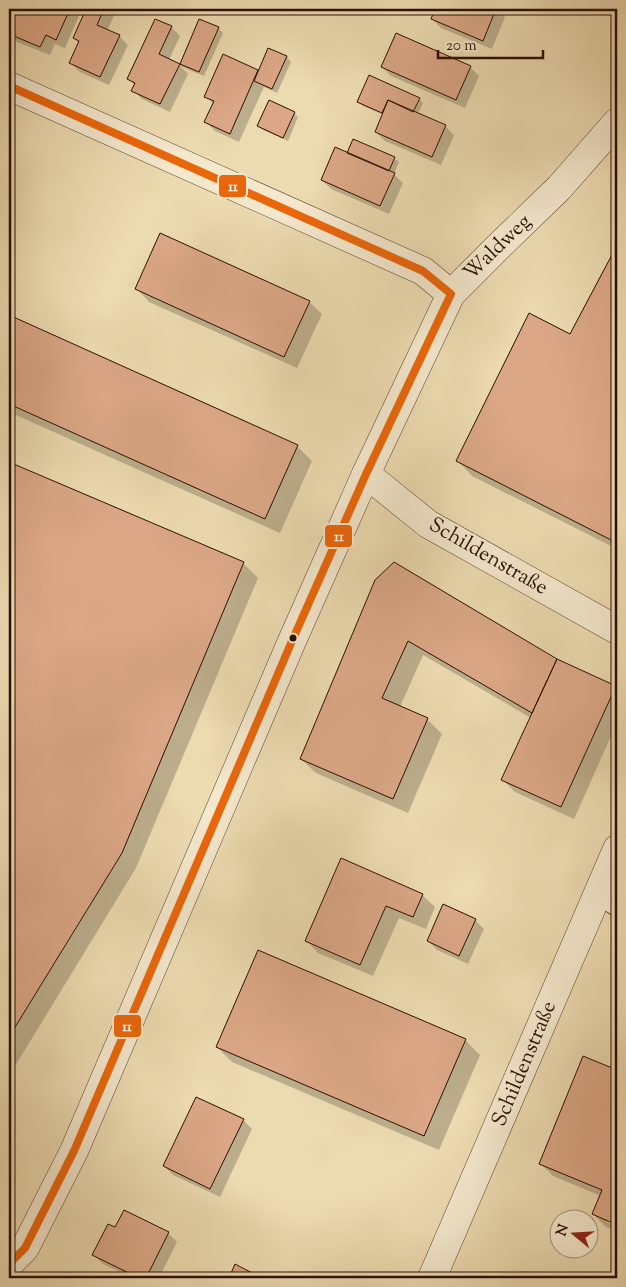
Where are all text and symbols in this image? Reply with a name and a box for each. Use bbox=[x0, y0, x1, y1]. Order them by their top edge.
scale bar bbox=[438, 28, 544, 60]
text: 20 m bbox=[446, 36, 477, 57]
line badge: 11 bbox=[218, 174, 247, 198]
text: 11 bbox=[228, 178, 238, 198]
street label: Waldweg bbox=[457, 208, 539, 288]
street label: Schildenstraße bbox=[423, 511, 553, 603]
line badge: 11 bbox=[324, 524, 353, 548]
text: 11 bbox=[334, 528, 344, 548]
unlabelled marker bbox=[288, 633, 298, 643]
street label: Schildenstraße bbox=[485, 997, 565, 1131]
line badge: 11 bbox=[113, 1014, 142, 1038]
text: 11 bbox=[122, 1018, 132, 1038]
north arrow bbox=[548, 1210, 598, 1260]
text: N bbox=[552, 1222, 575, 1239]

